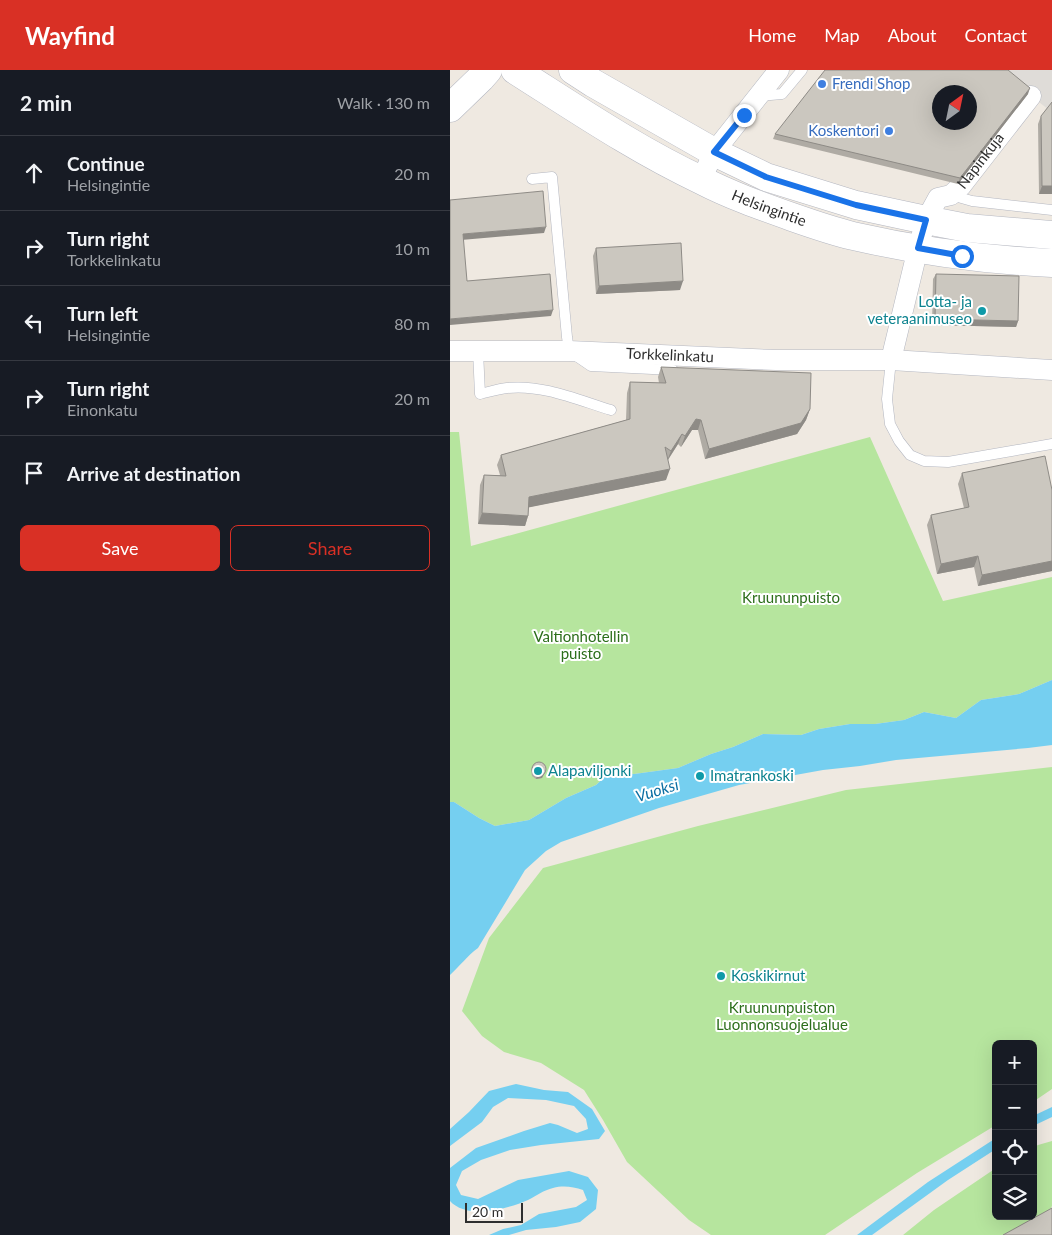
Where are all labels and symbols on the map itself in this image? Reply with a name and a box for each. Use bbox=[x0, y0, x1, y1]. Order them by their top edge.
place label: Frendi Shop bbox=[832, 74, 910, 92]
marker: Frendi Shop bbox=[816, 78, 828, 90]
north arrow bbox=[932, 85, 977, 130]
route end bbox=[733, 104, 756, 127]
place label: Koskentori bbox=[808, 121, 879, 139]
marker: Koskentori bbox=[883, 125, 895, 137]
street label: Napinkuja bbox=[952, 129, 1007, 192]
street label: Helsingintie bbox=[729, 185, 809, 229]
route start bbox=[951, 245, 974, 268]
place label: Lotta- ja veteraanimuseo bbox=[868, 292, 972, 327]
marker: Lotta- ja veteraanimuseo bbox=[976, 305, 988, 317]
street label: Torkkelinkatu bbox=[626, 343, 714, 365]
park label: Kruununpuisto bbox=[742, 588, 840, 606]
park label: Valtionhotellin puisto bbox=[533, 627, 629, 662]
place label: Alapaviljonki bbox=[548, 761, 631, 779]
marker: Alapaviljonki bbox=[532, 765, 544, 777]
place label: Imatrankoski bbox=[710, 766, 794, 784]
marker: Imatrankoski bbox=[694, 770, 706, 782]
water label: Vuoksi bbox=[633, 774, 681, 805]
place label: Koskikirnut bbox=[731, 966, 806, 984]
marker: Koskikirnut bbox=[715, 970, 727, 982]
park label: Kruununpuiston Luonnonsuojelualue bbox=[716, 998, 848, 1033]
scale bar bbox=[465, 1200, 522, 1223]

